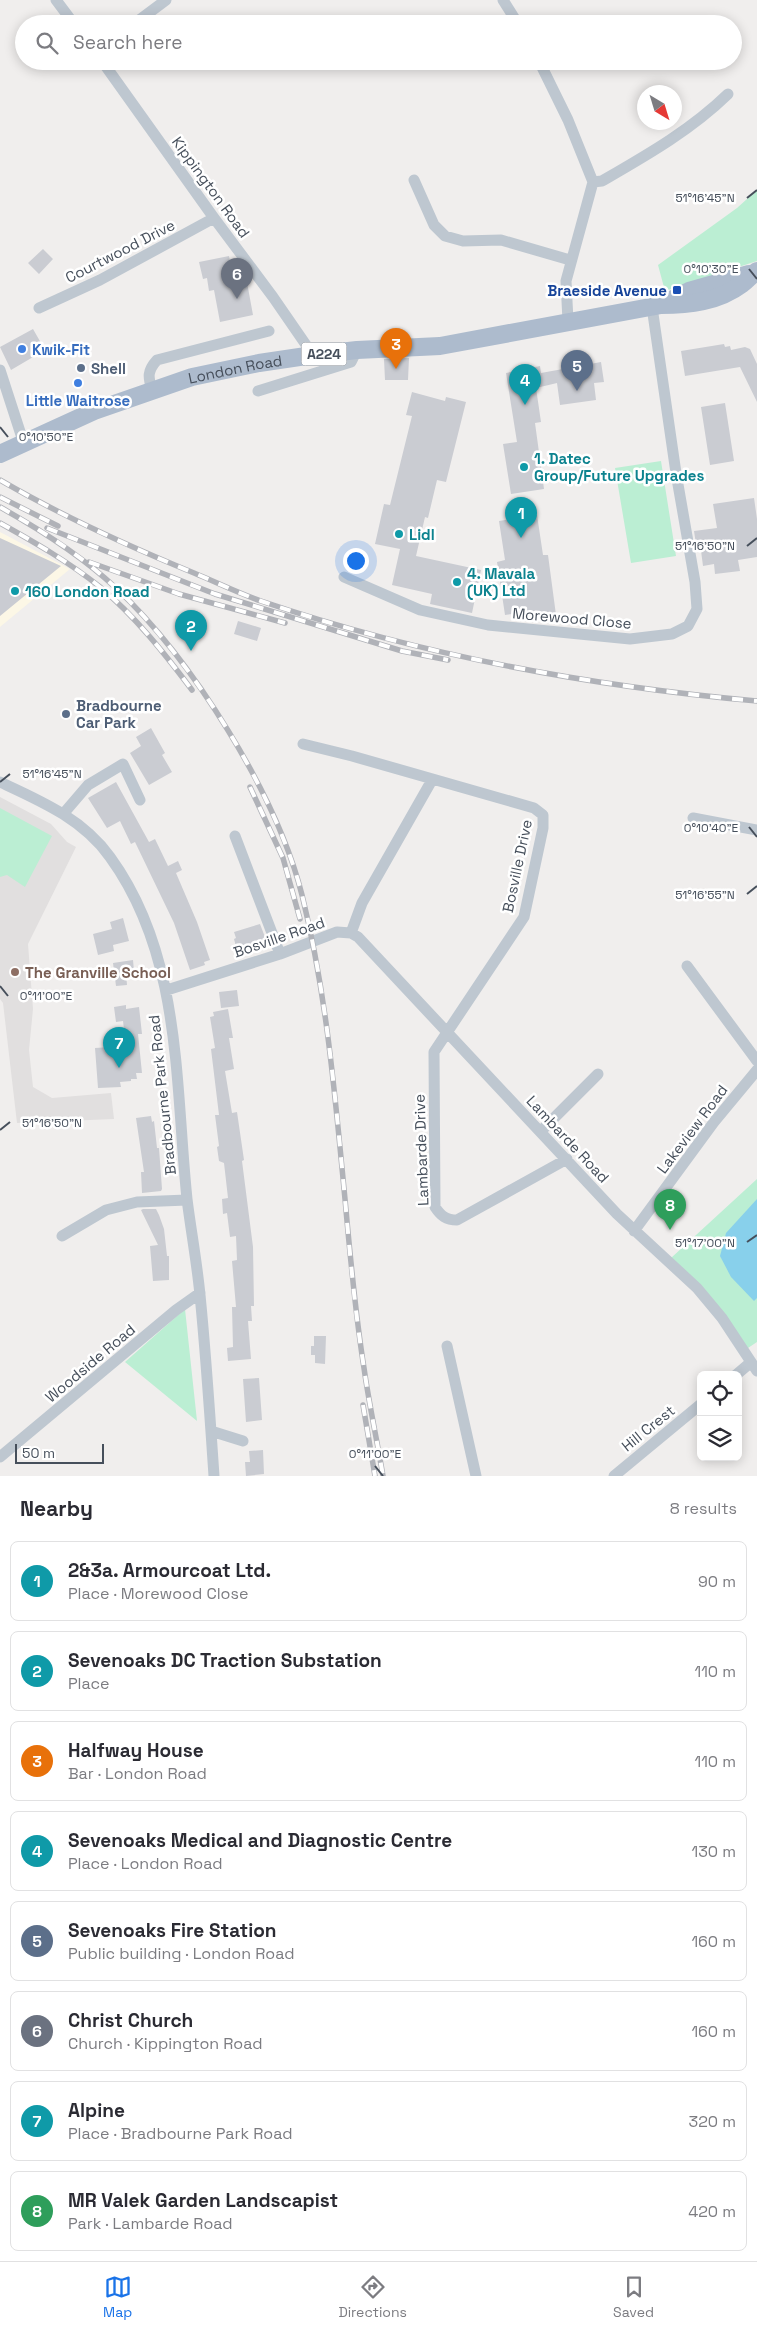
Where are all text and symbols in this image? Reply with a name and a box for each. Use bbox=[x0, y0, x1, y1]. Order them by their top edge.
search box bbox=[15, 15, 742, 70]
icon: search bbox=[33, 29, 61, 57]
text: Search here bbox=[73, 30, 183, 55]
north arrow bbox=[637, 85, 682, 130]
street label: Kippington Road bbox=[168, 133, 254, 241]
text: 51°16'45"N bbox=[675, 190, 735, 206]
street label: Courtwood Drive bbox=[62, 215, 178, 287]
pin: 6 bbox=[221, 258, 253, 299]
text: 0°10'30"E bbox=[684, 261, 739, 277]
place label: Braeside Avenue bbox=[547, 281, 667, 300]
marker: Braeside Avenue bbox=[671, 284, 683, 296]
pin: 3 bbox=[380, 328, 412, 369]
place label: Kwik-Fit bbox=[32, 340, 90, 359]
road number: A224 bbox=[302, 342, 346, 366]
marker: Kwik-Fit bbox=[16, 343, 28, 355]
street label: London Road bbox=[186, 350, 283, 387]
pin: 5 bbox=[561, 350, 593, 391]
place label: Shell bbox=[91, 359, 126, 378]
marker: Shell bbox=[75, 362, 87, 374]
pin: 4 bbox=[509, 364, 541, 405]
marker: Little Waitrose bbox=[72, 377, 84, 389]
place label: Little Waitrose bbox=[26, 391, 131, 410]
text: 0°10'50"E bbox=[19, 429, 74, 445]
place label: 1. Datec Group/Future Upgrades bbox=[534, 449, 704, 485]
marker: 1. Datec Group/Future Upgrades bbox=[518, 461, 530, 473]
pin: 1 bbox=[505, 497, 537, 538]
place label: Lidl bbox=[409, 525, 435, 544]
marker: Lidl bbox=[393, 528, 405, 540]
text: 51°16'50"N bbox=[675, 538, 735, 554]
your location bbox=[343, 548, 369, 574]
place label: 4. Mavala (UK) Ltd bbox=[467, 564, 536, 600]
marker: 4. Mavala (UK) Ltd bbox=[451, 576, 463, 588]
place label: 160 London Road bbox=[25, 582, 150, 601]
marker: 160 London Road bbox=[9, 585, 21, 597]
street label: Morewood Close bbox=[512, 603, 633, 633]
pin: 2 bbox=[175, 610, 207, 651]
place label: Bradbourne Car Park bbox=[76, 696, 162, 732]
marker: Bradbourne Car Park bbox=[60, 708, 72, 720]
text: 51°16'45"N bbox=[22, 766, 82, 782]
street label: Bosville Drive bbox=[498, 818, 536, 914]
text: 0°10'40"E bbox=[684, 820, 739, 836]
text: 51°16'55"N bbox=[675, 887, 735, 903]
street label: Bosville Road bbox=[231, 912, 327, 962]
place label: The Granville School bbox=[25, 963, 171, 982]
marker: The Granville School bbox=[9, 966, 21, 978]
text: 0°11'00"E bbox=[20, 988, 73, 1004]
street label: Bradbourne Park Road bbox=[144, 1014, 180, 1176]
pin: 7 bbox=[103, 1027, 135, 1068]
street label: Lakeview Road bbox=[652, 1081, 732, 1177]
street label: Lambarde Road bbox=[523, 1091, 613, 1187]
street label: Lambarde Drive bbox=[410, 1094, 432, 1206]
text: 51°16'50"N bbox=[22, 1115, 82, 1131]
pin: 8 bbox=[654, 1189, 686, 1230]
text: 51°17'00"N bbox=[675, 1235, 735, 1251]
street label: Woodside Road bbox=[41, 1320, 139, 1406]
map controls bbox=[697, 1371, 742, 1461]
button: locate bbox=[697, 1371, 742, 1416]
street label: Hill Crest bbox=[617, 1401, 679, 1455]
button: layers bbox=[697, 1416, 742, 1461]
scale bar bbox=[15, 1441, 104, 1464]
text: 50 m bbox=[22, 1444, 55, 1462]
text: 0°11'00"E bbox=[349, 1446, 402, 1462]
text: Nearby bbox=[20, 1495, 93, 1522]
text: 8 results bbox=[670, 1498, 737, 1519]
text: 2&3a. Armourcoat Ltd. bbox=[68, 1558, 271, 1583]
text: 1 bbox=[33, 1571, 41, 1592]
text: 90 m bbox=[698, 1571, 736, 1592]
text: Place · Morewood Close bbox=[68, 1583, 248, 1604]
text: Sevenoaks DC Traction Substation bbox=[68, 1648, 382, 1673]
text: 2 bbox=[32, 1661, 42, 1682]
text: 110 m bbox=[694, 1661, 736, 1682]
text: Place bbox=[68, 1673, 110, 1694]
text: Halfway House bbox=[68, 1738, 204, 1763]
text: 3 bbox=[32, 1751, 42, 1772]
text: 110 m bbox=[694, 1751, 736, 1772]
text: Bar · London Road bbox=[68, 1763, 207, 1784]
text: Sevenoaks Medical and Diagnostic Centre bbox=[68, 1828, 452, 1853]
text: 4 bbox=[32, 1841, 42, 1862]
text: 130 m bbox=[692, 1841, 736, 1862]
text: Place · London Road bbox=[68, 1853, 223, 1874]
text: Sevenoaks Fire Station bbox=[68, 1918, 277, 1943]
text: 5 bbox=[32, 1931, 42, 1952]
text: 160 m bbox=[691, 1931, 736, 1952]
text: Public building · London Road bbox=[68, 1943, 294, 1964]
text: Christ Church bbox=[68, 2008, 193, 2033]
text: 6 bbox=[32, 2021, 42, 2042]
text: 160 m bbox=[691, 2021, 736, 2042]
text: Church · Kippington Road bbox=[68, 2033, 263, 2054]
text: Alpine bbox=[68, 2098, 125, 2123]
text: 7 bbox=[33, 2111, 41, 2132]
text: 320 m bbox=[689, 2111, 736, 2132]
text: Place · Bradbourne Park Road bbox=[68, 2123, 292, 2144]
text: MR Valek Garden Landscapist bbox=[68, 2188, 338, 2213]
text: 8 bbox=[32, 2201, 42, 2222]
text: 420 m bbox=[688, 2201, 736, 2222]
text: Park · Lambarde Road bbox=[68, 2213, 233, 2234]
tab: Map bbox=[103, 2273, 132, 2321]
tab: Directions bbox=[338, 2273, 407, 2321]
tab: Saved bbox=[613, 2273, 654, 2321]

